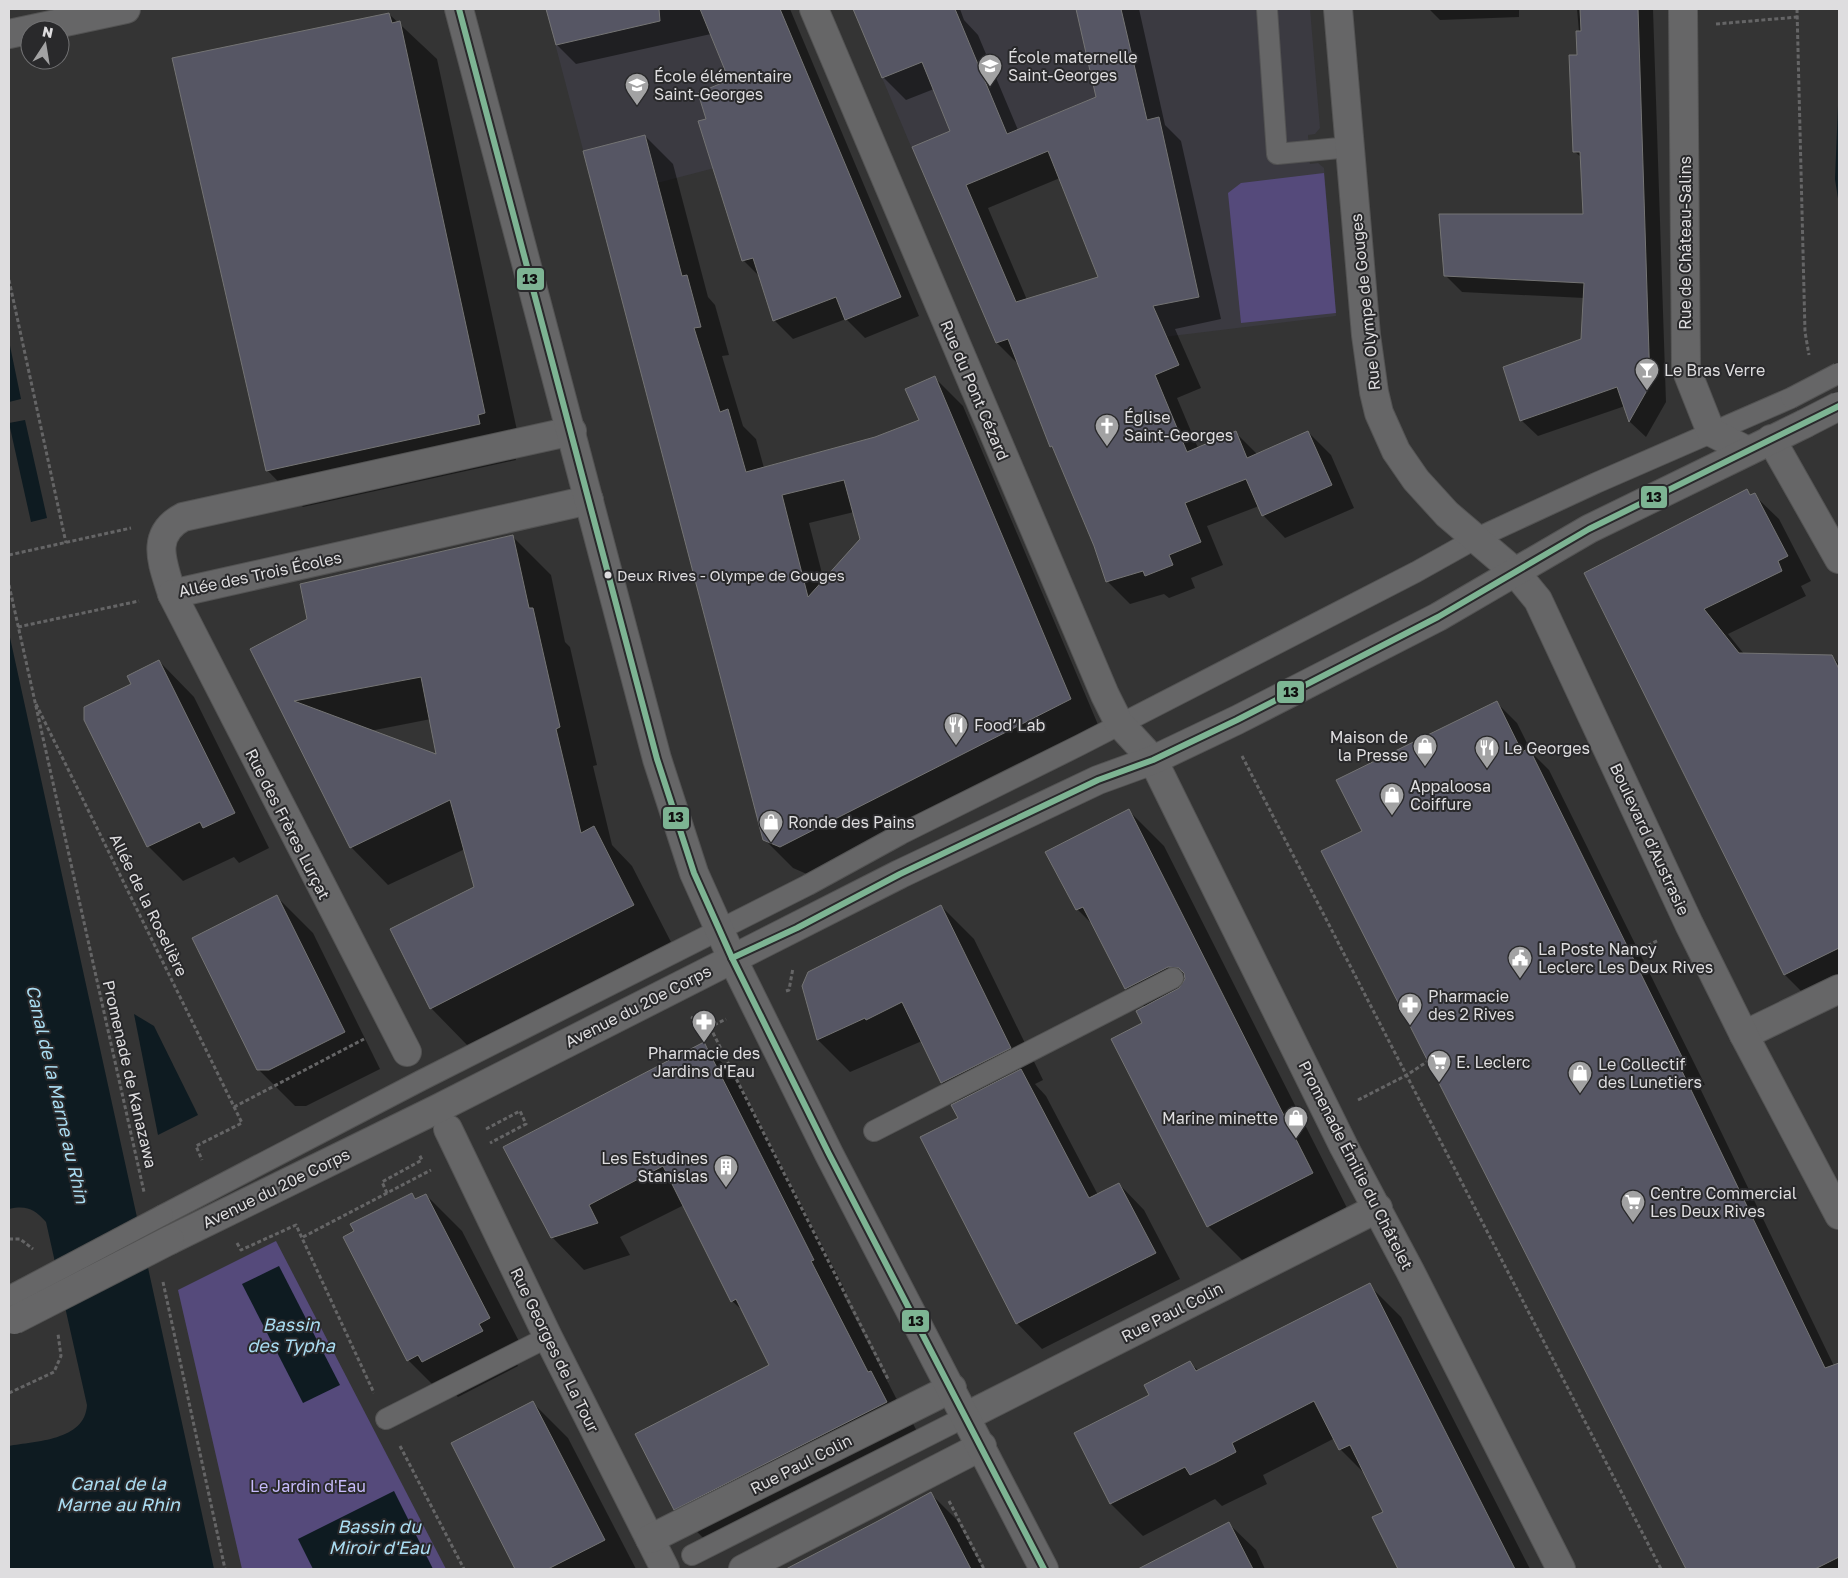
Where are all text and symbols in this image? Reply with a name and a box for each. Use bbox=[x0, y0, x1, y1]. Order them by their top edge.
north arrow bbox=[20, 20, 70, 70]
text: N bbox=[41, 22, 55, 41]
place label: École maternelle Saint-Georges bbox=[1008, 47, 1138, 85]
school or university icon: École maternelle Saint-Georges bbox=[977, 53, 1003, 87]
place label: École élémentaire Saint-Georges bbox=[654, 66, 792, 104]
school or university icon: École élémentaire Saint-Georges bbox=[624, 72, 650, 106]
street label: Rue de Château-Salins bbox=[1675, 156, 1695, 330]
street label: Rue Olympe de Gouges bbox=[1346, 213, 1384, 391]
line badge: 13 bbox=[516, 267, 545, 291]
text: 13 bbox=[522, 270, 538, 287]
street label: Rue du Pont Cézard bbox=[936, 317, 1014, 463]
bar icon: Le Bras Verre bbox=[1634, 357, 1660, 391]
place label: Le Bras Verre bbox=[1664, 360, 1765, 380]
place label: Église Saint-Georges bbox=[1124, 407, 1233, 445]
church icon: Église Saint-Georges bbox=[1094, 413, 1120, 447]
line badge: 13 bbox=[1640, 485, 1668, 509]
text: 13 bbox=[1646, 488, 1662, 505]
street label: Allée des Trois Écoles bbox=[177, 547, 343, 601]
place label: Deux Rives - Olympe de Gouges bbox=[617, 566, 845, 584]
marker: Deux Rives - Olympe de Gouges bbox=[603, 570, 613, 580]
line badge: 13 bbox=[1276, 680, 1305, 704]
text: 13 bbox=[1283, 683, 1299, 700]
restaurant icon: Food’Lab bbox=[943, 712, 969, 746]
place label: Food’Lab bbox=[974, 715, 1046, 735]
place label: Maison de la Presse bbox=[1330, 727, 1408, 765]
shop icon: Maison de la Presse bbox=[1412, 733, 1438, 767]
restaurant icon: Le Georges bbox=[1474, 735, 1500, 769]
place label: Le Georges bbox=[1504, 738, 1590, 758]
street label: Rue des Frères Lurçat bbox=[241, 745, 335, 903]
street label: Boulevard d'Austrasie bbox=[1606, 760, 1694, 918]
place label: Appaloosa Coiffure bbox=[1410, 776, 1491, 814]
shop icon: Appaloosa Coiffure bbox=[1379, 782, 1405, 816]
line badge: 13 bbox=[662, 806, 690, 830]
text: 13 bbox=[668, 808, 684, 825]
shop icon: Ronde des Pains bbox=[758, 809, 784, 843]
place label: Ronde des Pains bbox=[788, 812, 915, 832]
street label: Allée de la Roselière bbox=[106, 830, 192, 980]
place label: La Poste Nancy Leclerc Les Deux Rives bbox=[1538, 939, 1713, 977]
public building icon: La Poste Nancy Leclerc Les Deux Rives bbox=[1507, 945, 1533, 979]
street label: Avenue du 20e Corps bbox=[561, 960, 715, 1052]
street label: Promenade de Kanazawa bbox=[99, 978, 161, 1170]
water label: Canal de la Marne au Rhin bbox=[22, 982, 94, 1206]
place label: Pharmacie des 2 Rives bbox=[1428, 986, 1514, 1024]
pharmacy icon: Pharmacie des 2 Rives bbox=[1397, 992, 1423, 1026]
pharmacy icon: Pharmacie des Jardins d'Eau bbox=[691, 1009, 717, 1043]
place label: Pharmacie des Jardins d'Eau bbox=[648, 1043, 760, 1081]
supermarket icon: E. Leclerc bbox=[1426, 1049, 1452, 1083]
place label: E. Leclerc bbox=[1456, 1052, 1531, 1072]
place label: Le Collectif des Lunetiers bbox=[1598, 1054, 1702, 1092]
street label: Promenade Émilie du Châtelet bbox=[1294, 1057, 1418, 1273]
shop icon: Le Collectif des Lunetiers bbox=[1567, 1060, 1593, 1094]
shop icon: Marine minette bbox=[1283, 1105, 1309, 1139]
place label: Marine minette bbox=[1162, 1108, 1278, 1128]
street label: Avenue du 20e Corps bbox=[199, 1144, 353, 1232]
place label: Les Estudines Stanislas bbox=[601, 1148, 708, 1186]
building icon: Les Estudines Stanislas bbox=[713, 1154, 739, 1188]
place label: Centre Commercial Les Deux Rives bbox=[1650, 1183, 1797, 1221]
supermarket icon: Centre Commercial Les Deux Rives bbox=[1620, 1189, 1646, 1223]
street label: Rue Georges de La Tour bbox=[506, 1264, 604, 1436]
street label: Rue Paul Colin bbox=[1118, 1278, 1226, 1346]
line badge: 13 bbox=[901, 1309, 930, 1333]
text: 13 bbox=[908, 1312, 924, 1329]
water label: Bassin des Typha bbox=[247, 1313, 336, 1356]
street label: Rue Paul Colin bbox=[747, 1430, 855, 1498]
water label: Canal de la Marne au Rhin bbox=[56, 1472, 181, 1515]
park label: Le Jardin d'Eau bbox=[250, 1476, 366, 1496]
water label: Bassin du Miroir d'Eau bbox=[328, 1515, 431, 1558]

